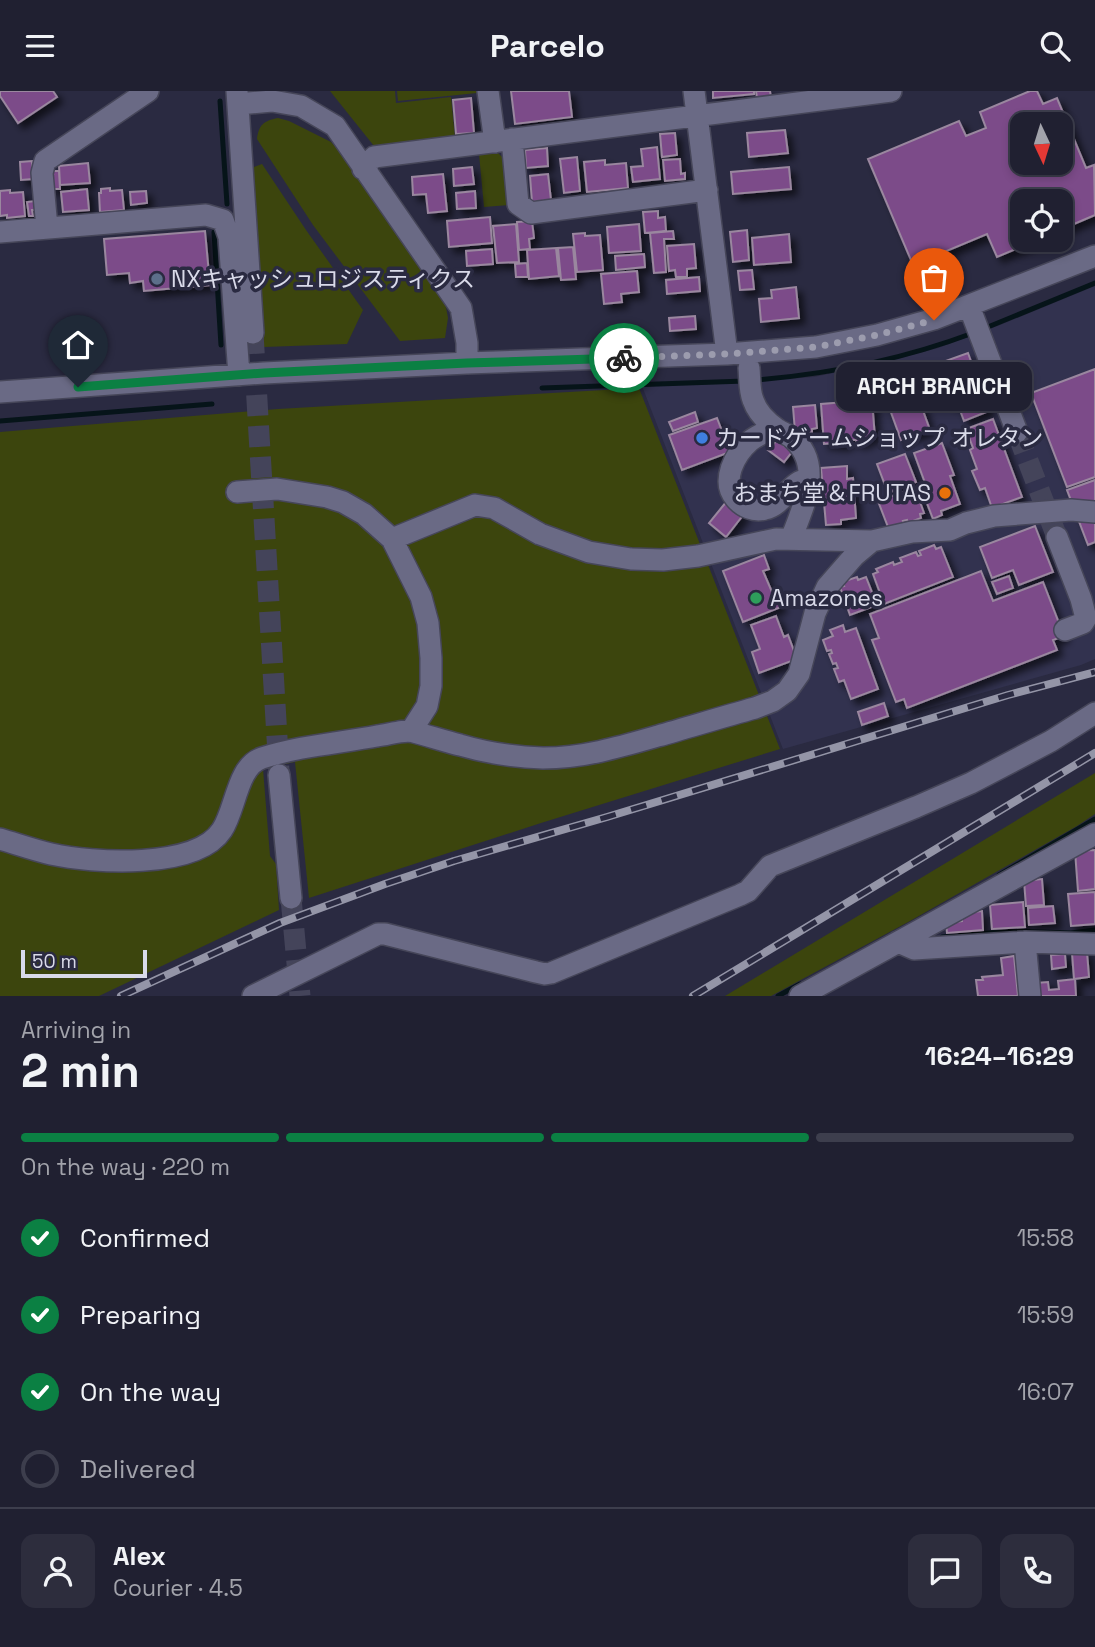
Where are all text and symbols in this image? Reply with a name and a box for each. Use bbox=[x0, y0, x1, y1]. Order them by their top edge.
text: Parcelo bbox=[490, 26, 605, 66]
icon: menu bbox=[21, 27, 59, 65]
icon: search bbox=[1036, 27, 1074, 65]
north arrow bbox=[1010, 112, 1073, 175]
map controls bbox=[1010, 112, 1073, 252]
button: locate bbox=[1010, 189, 1073, 252]
pin bbox=[904, 248, 964, 320]
icon: bag bbox=[915, 259, 953, 297]
place label: NXキャッシュロジスティクス bbox=[171, 264, 475, 294]
marker: NXキャッシュロジスティクス bbox=[149, 271, 165, 287]
pin bbox=[48, 315, 108, 387]
courier bbox=[589, 323, 659, 393]
icon: home bbox=[59, 326, 97, 364]
icon: bike bbox=[605, 339, 643, 377]
callout: ARCH BRANCH bbox=[836, 362, 1032, 411]
text: ARCH BRANCH bbox=[857, 371, 1011, 401]
place label: カードゲームショップ オレタン bbox=[716, 423, 1043, 453]
marker: カードゲームショップ オレタン bbox=[694, 430, 710, 446]
place label: おまち堂＆FRUTAS bbox=[733, 478, 931, 508]
marker: おまち堂＆FRUTAS bbox=[937, 485, 953, 501]
place label: Amazones bbox=[770, 583, 883, 613]
marker: Amazones bbox=[748, 590, 764, 606]
scale bar bbox=[21, 947, 147, 979]
text: 50 m bbox=[32, 949, 77, 974]
text: Arriving in bbox=[21, 1015, 131, 1045]
text: 16:24–16:29 bbox=[925, 1039, 1074, 1073]
text: 2 min bbox=[21, 1042, 140, 1100]
text: On the way · 220 m bbox=[21, 1152, 230, 1182]
icon: check bbox=[21, 1219, 59, 1257]
text: Confirmed bbox=[80, 1221, 210, 1255]
text: 15:58 bbox=[1017, 1223, 1074, 1253]
icon: check bbox=[21, 1296, 59, 1334]
text: Preparing bbox=[80, 1298, 201, 1332]
text: 15:59 bbox=[1017, 1300, 1074, 1330]
icon: check bbox=[21, 1373, 59, 1411]
text: On the way bbox=[80, 1375, 221, 1409]
text: 16:07 bbox=[1017, 1377, 1074, 1407]
text: Delivered bbox=[80, 1452, 196, 1486]
button: person bbox=[21, 1534, 95, 1608]
button: chat bbox=[908, 1534, 982, 1608]
button: phone bbox=[1000, 1534, 1074, 1608]
text: Alex bbox=[113, 1539, 166, 1573]
text: Courier · 4.5 bbox=[113, 1573, 243, 1603]

